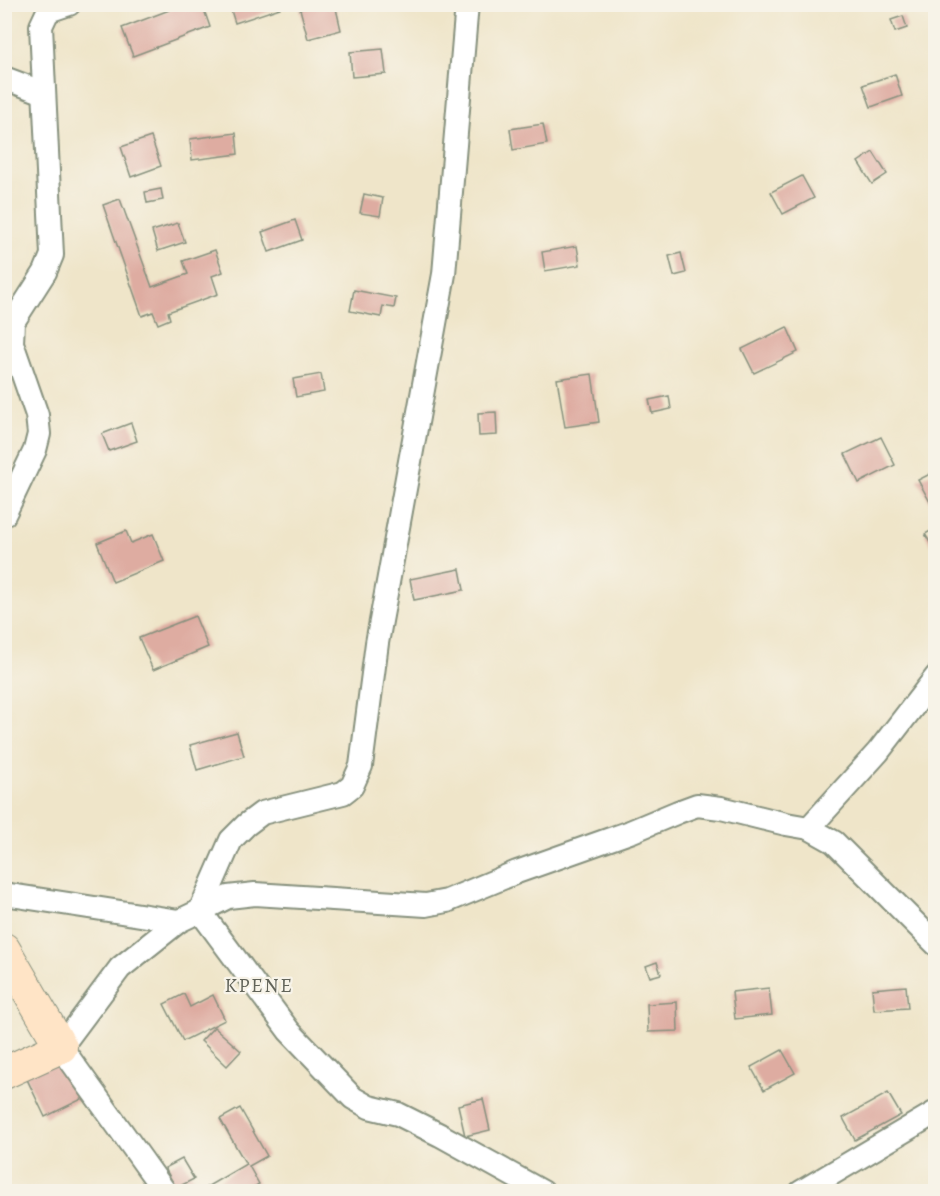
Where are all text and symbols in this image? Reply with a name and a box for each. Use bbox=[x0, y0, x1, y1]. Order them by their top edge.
district label: KPENE bbox=[224, 972, 294, 999]

